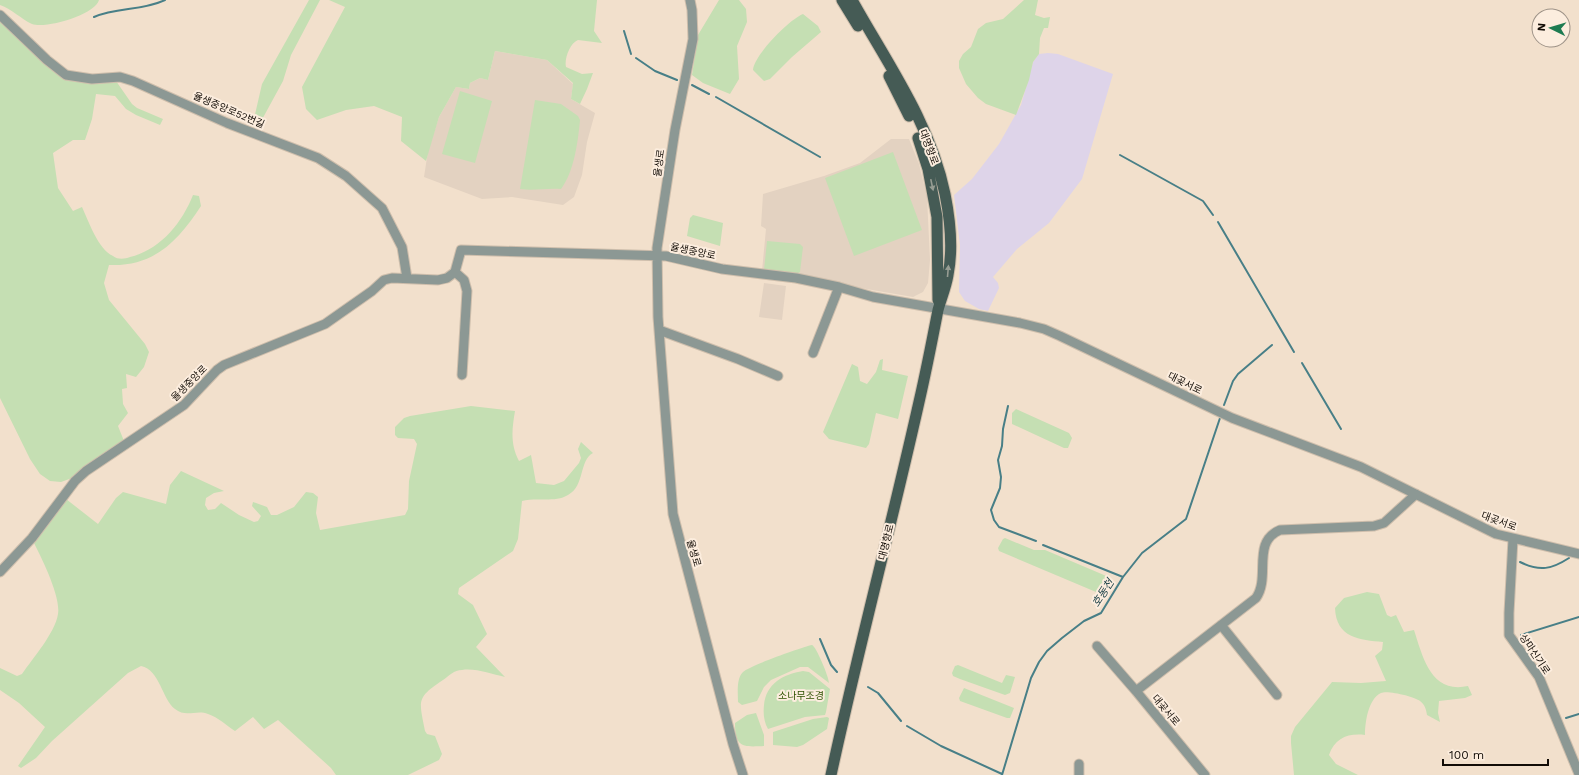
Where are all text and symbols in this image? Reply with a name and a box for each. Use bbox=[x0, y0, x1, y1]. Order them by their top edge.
north arrow bbox=[1531, 8, 1571, 48]
text: N bbox=[1535, 23, 1548, 32]
street label: 율생중앙로52번길 bbox=[192, 90, 266, 130]
street label: 대명항로 bbox=[917, 128, 941, 166]
street label: 율생로 bbox=[652, 149, 666, 177]
one-way arrow bbox=[929, 179, 935, 191]
street label: 율생중앙로 bbox=[669, 241, 717, 261]
one-way arrow bbox=[945, 265, 952, 277]
street label: 율생중앙로 bbox=[169, 363, 209, 403]
street label: 대곶서로 bbox=[1166, 370, 1204, 396]
street label: 대곶서로 bbox=[1480, 510, 1518, 532]
street label: 대명항로 bbox=[876, 523, 896, 561]
street label: 율생로 bbox=[685, 538, 703, 568]
water label: 호동천 bbox=[1089, 575, 1118, 609]
street label: 상마신기로 bbox=[1518, 632, 1552, 676]
park label: 소나무조경 bbox=[778, 690, 824, 701]
street label: 대곶서로 bbox=[1150, 692, 1182, 728]
scale bar bbox=[1443, 741, 1548, 767]
text: 100 m bbox=[1449, 748, 1484, 762]

